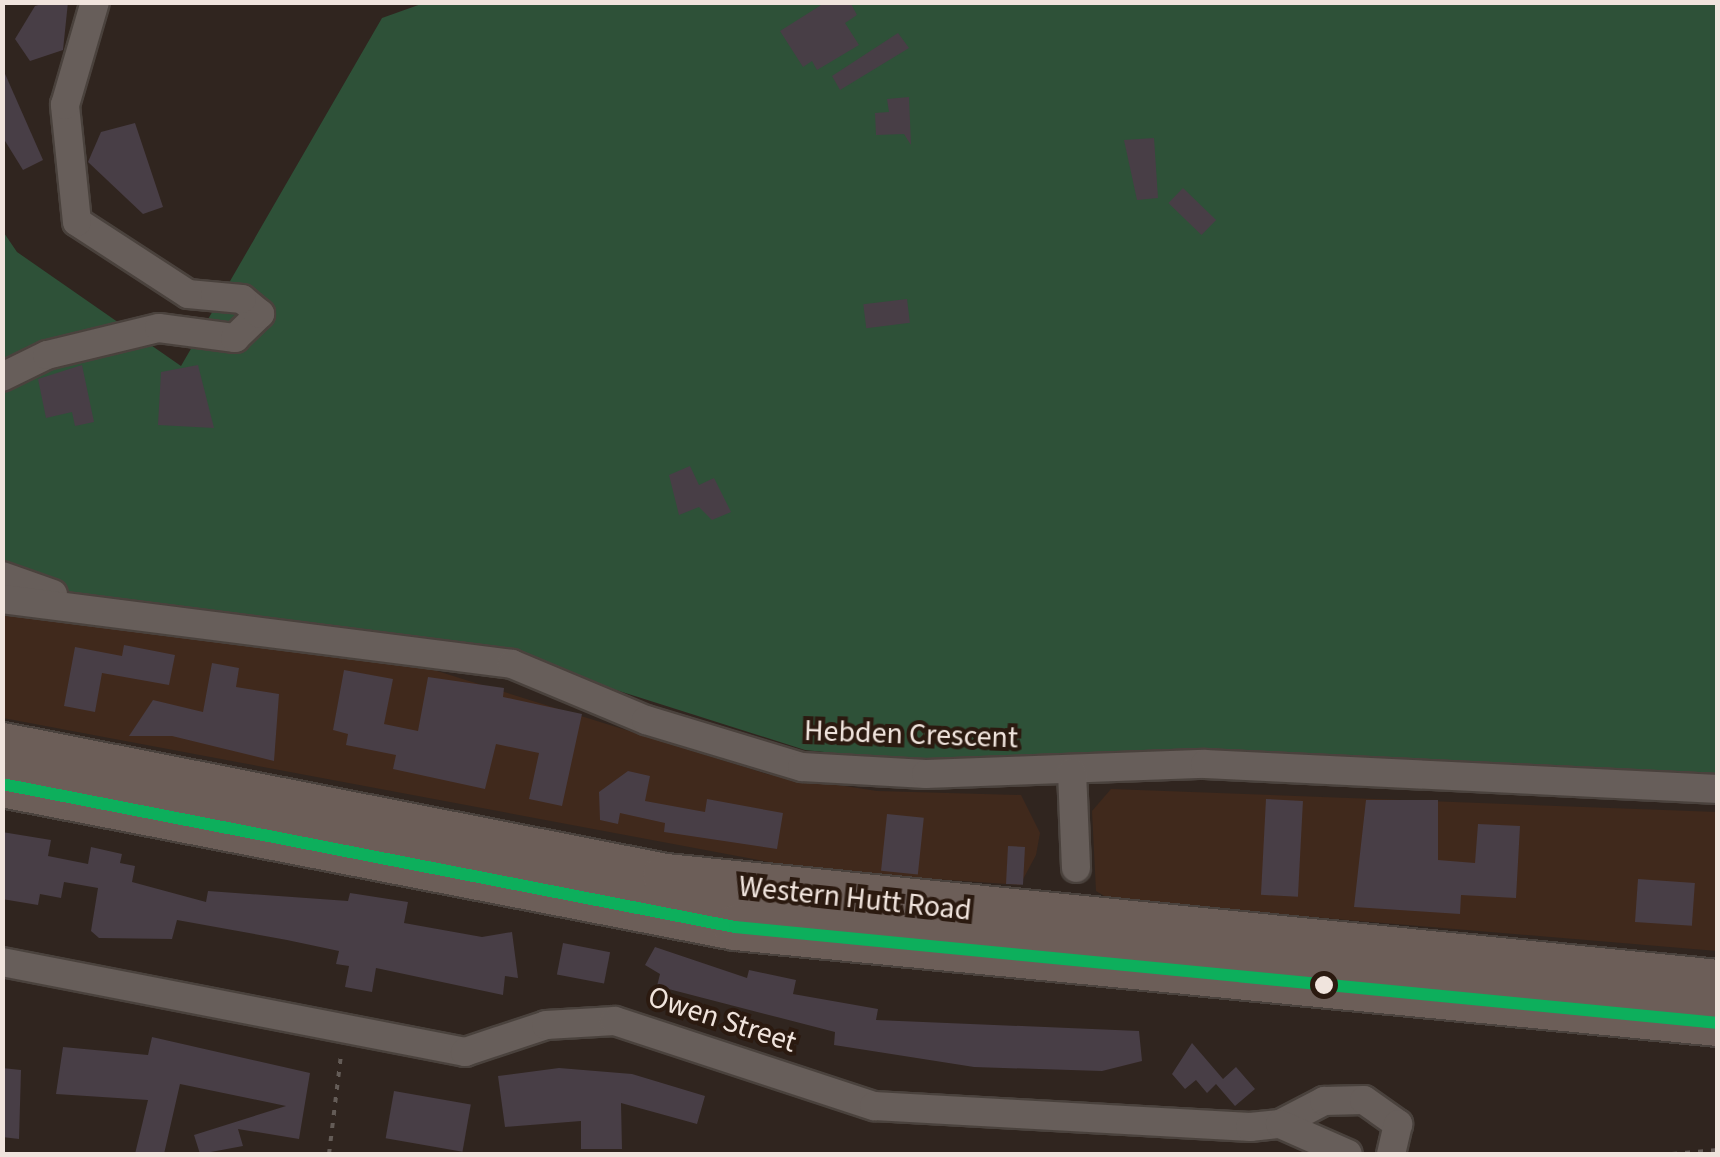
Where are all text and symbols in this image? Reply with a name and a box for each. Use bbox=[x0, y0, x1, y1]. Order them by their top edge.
street label: Hebden Crescent bbox=[803, 713, 1019, 757]
street label: Western Hutt Road bbox=[737, 869, 973, 929]
unlabelled marker bbox=[1314, 975, 1334, 995]
street label: Owen Street bbox=[643, 979, 801, 1061]

